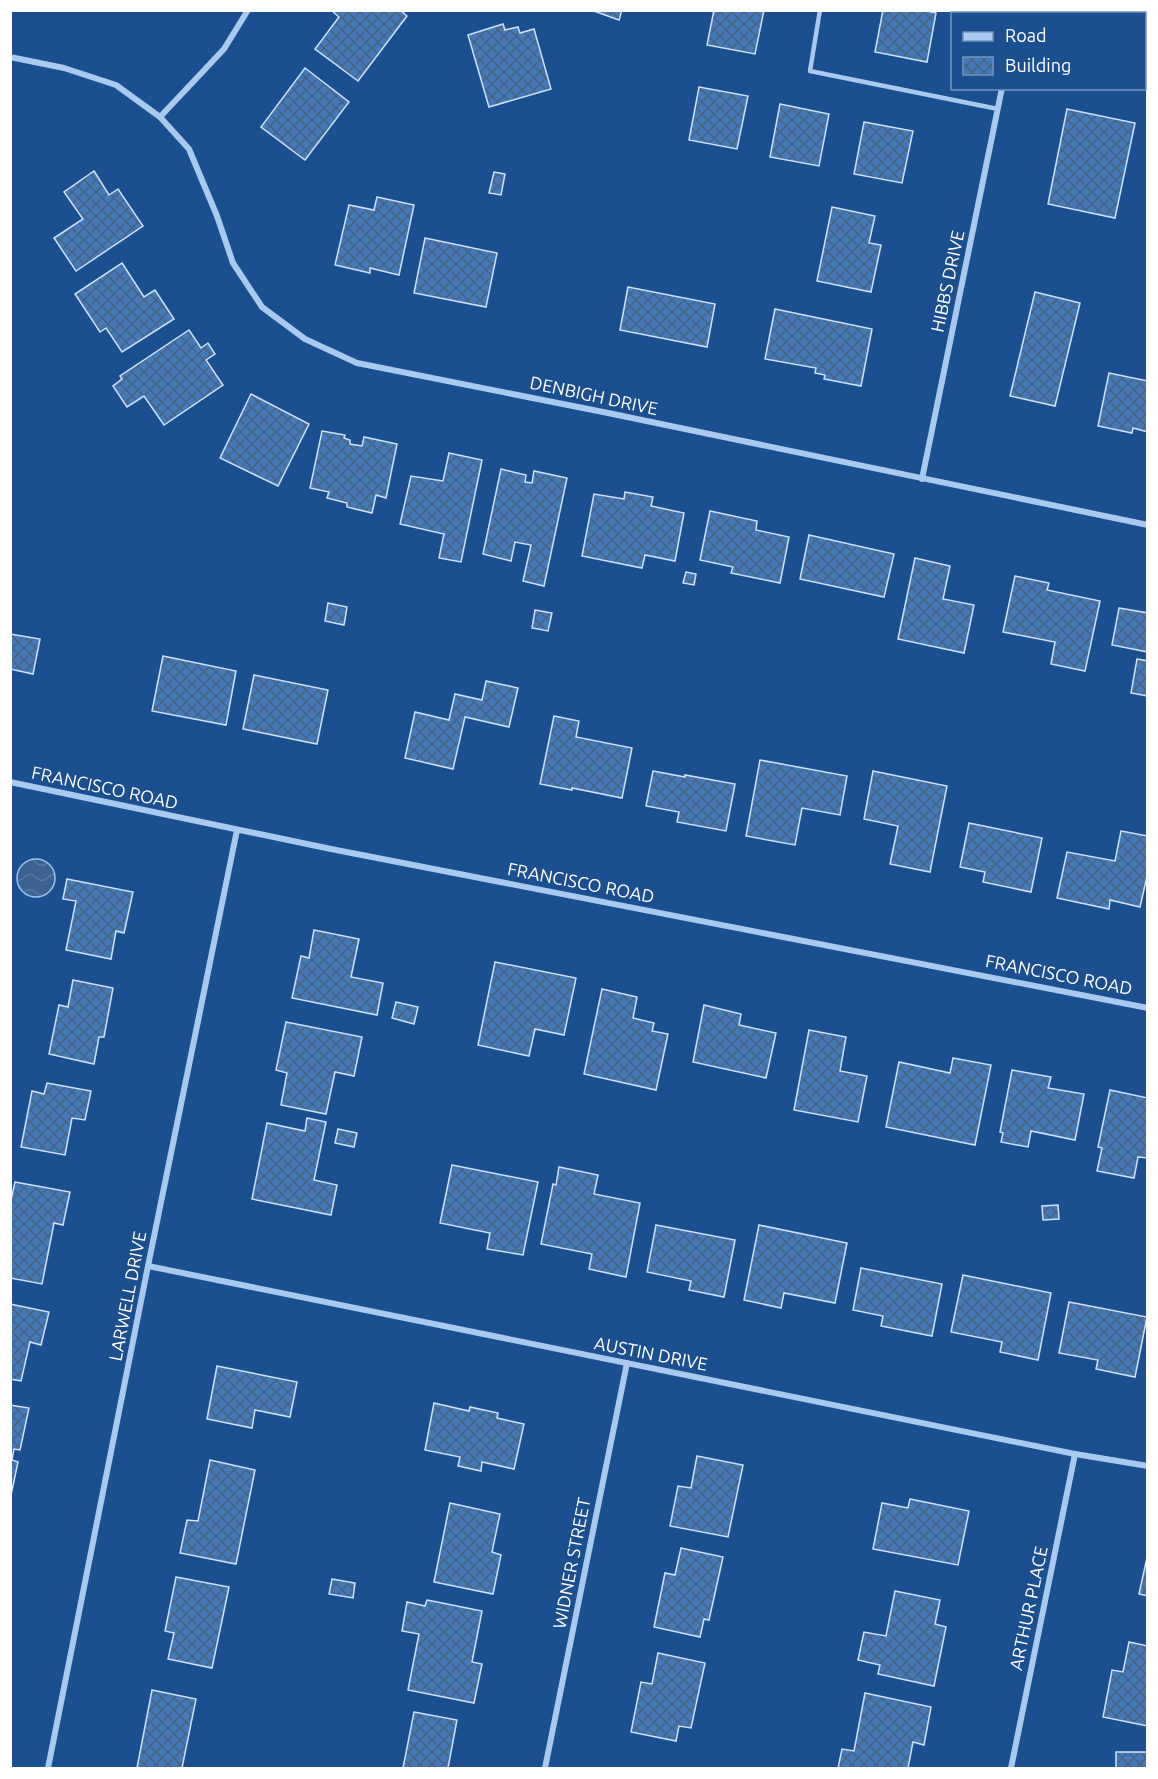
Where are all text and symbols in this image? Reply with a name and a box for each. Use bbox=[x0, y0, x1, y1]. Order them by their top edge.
legend bbox=[951, 12, 1146, 90]
text: Road bbox=[1005, 25, 1047, 45]
text: Building bbox=[1005, 55, 1071, 75]
street label: HIBBS DRIVE bbox=[926, 228, 968, 334]
street label: DENBIGH DRIVE bbox=[528, 372, 660, 418]
street label: FRANCISCO ROAD bbox=[30, 762, 180, 812]
street label: FRANCISCO ROAD bbox=[506, 858, 656, 906]
street label: FRANCISCO ROAD bbox=[984, 950, 1134, 998]
street label: LARWELL DRIVE bbox=[105, 1229, 149, 1363]
street label: AUSTIN DRIVE bbox=[593, 1332, 709, 1374]
street label: WIDNER STREET bbox=[548, 1496, 594, 1630]
street label: ARTHUR PLACE bbox=[1005, 1544, 1051, 1672]

